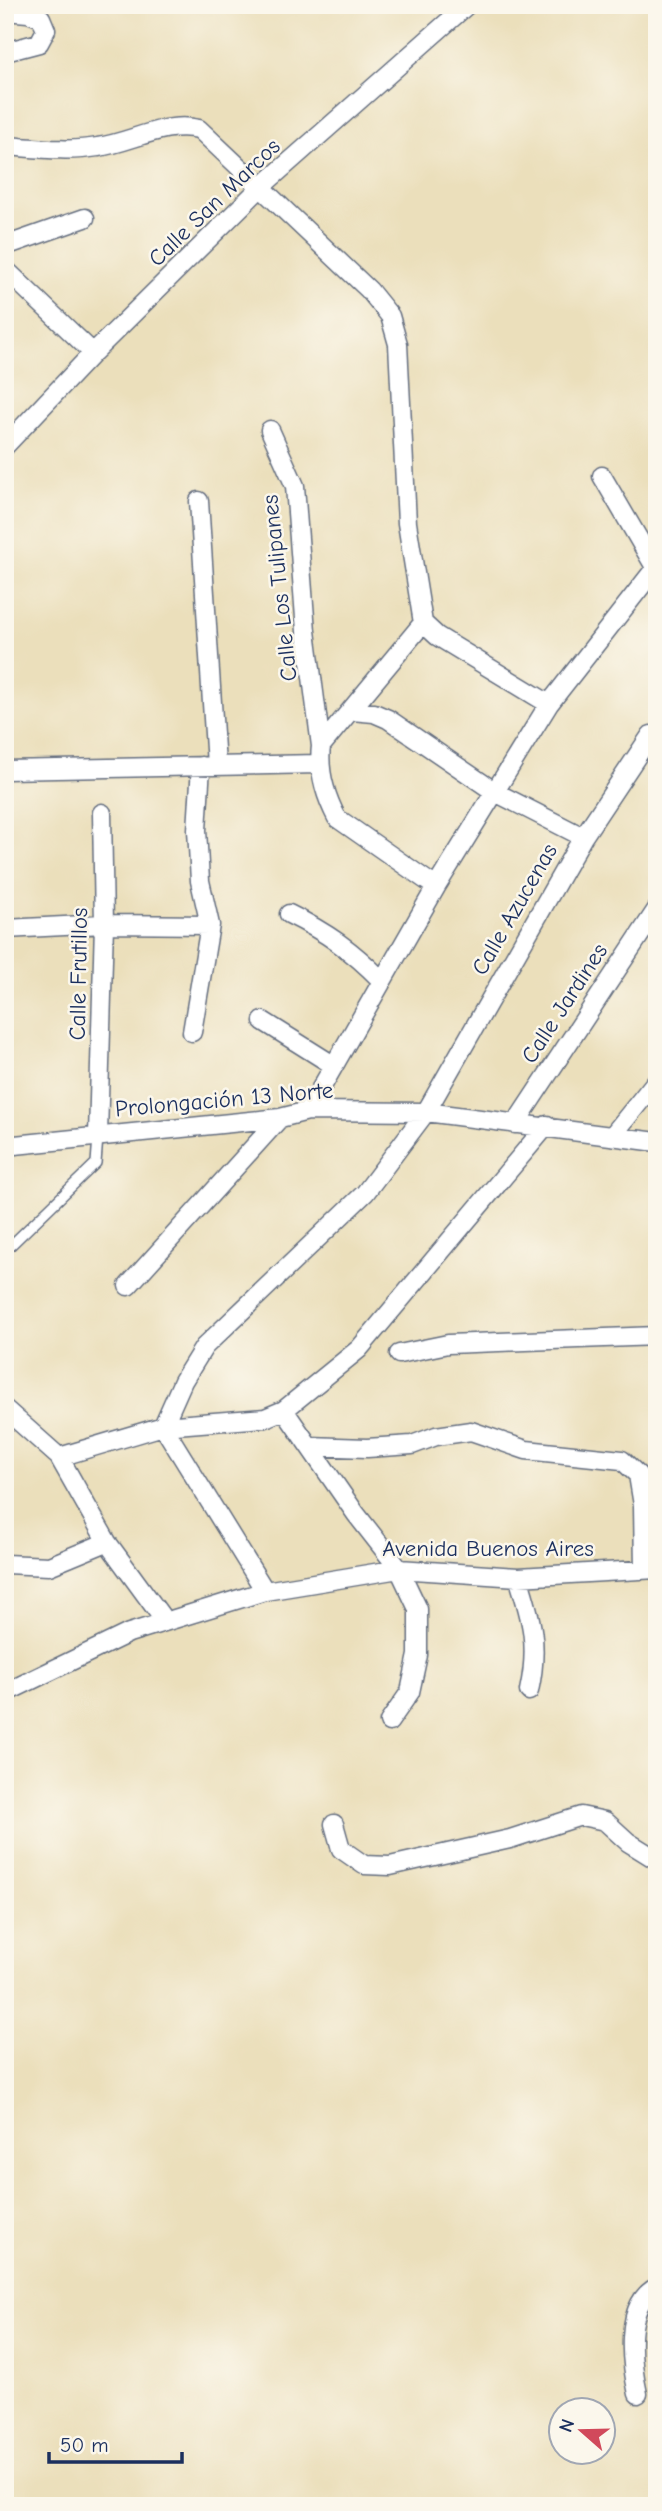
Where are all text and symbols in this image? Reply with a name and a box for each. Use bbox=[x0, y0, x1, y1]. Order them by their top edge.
street label: Calle San Marcos bbox=[143, 133, 286, 272]
street label: Calle Los Tulipanes bbox=[256, 493, 303, 683]
street label: Calle Azucenas bbox=[466, 839, 563, 980]
street label: Calle Frutillos bbox=[64, 907, 93, 1041]
street label: Calle Jardines bbox=[516, 938, 613, 1068]
street label: Prolongación 13 Norte bbox=[114, 1077, 334, 1122]
street label: Avenida Buenos Aires bbox=[382, 1535, 594, 1562]
north arrow bbox=[546, 2396, 616, 2466]
text: N bbox=[555, 2416, 579, 2435]
scale bar bbox=[49, 2420, 182, 2464]
text: 50 m bbox=[60, 2433, 109, 2457]

